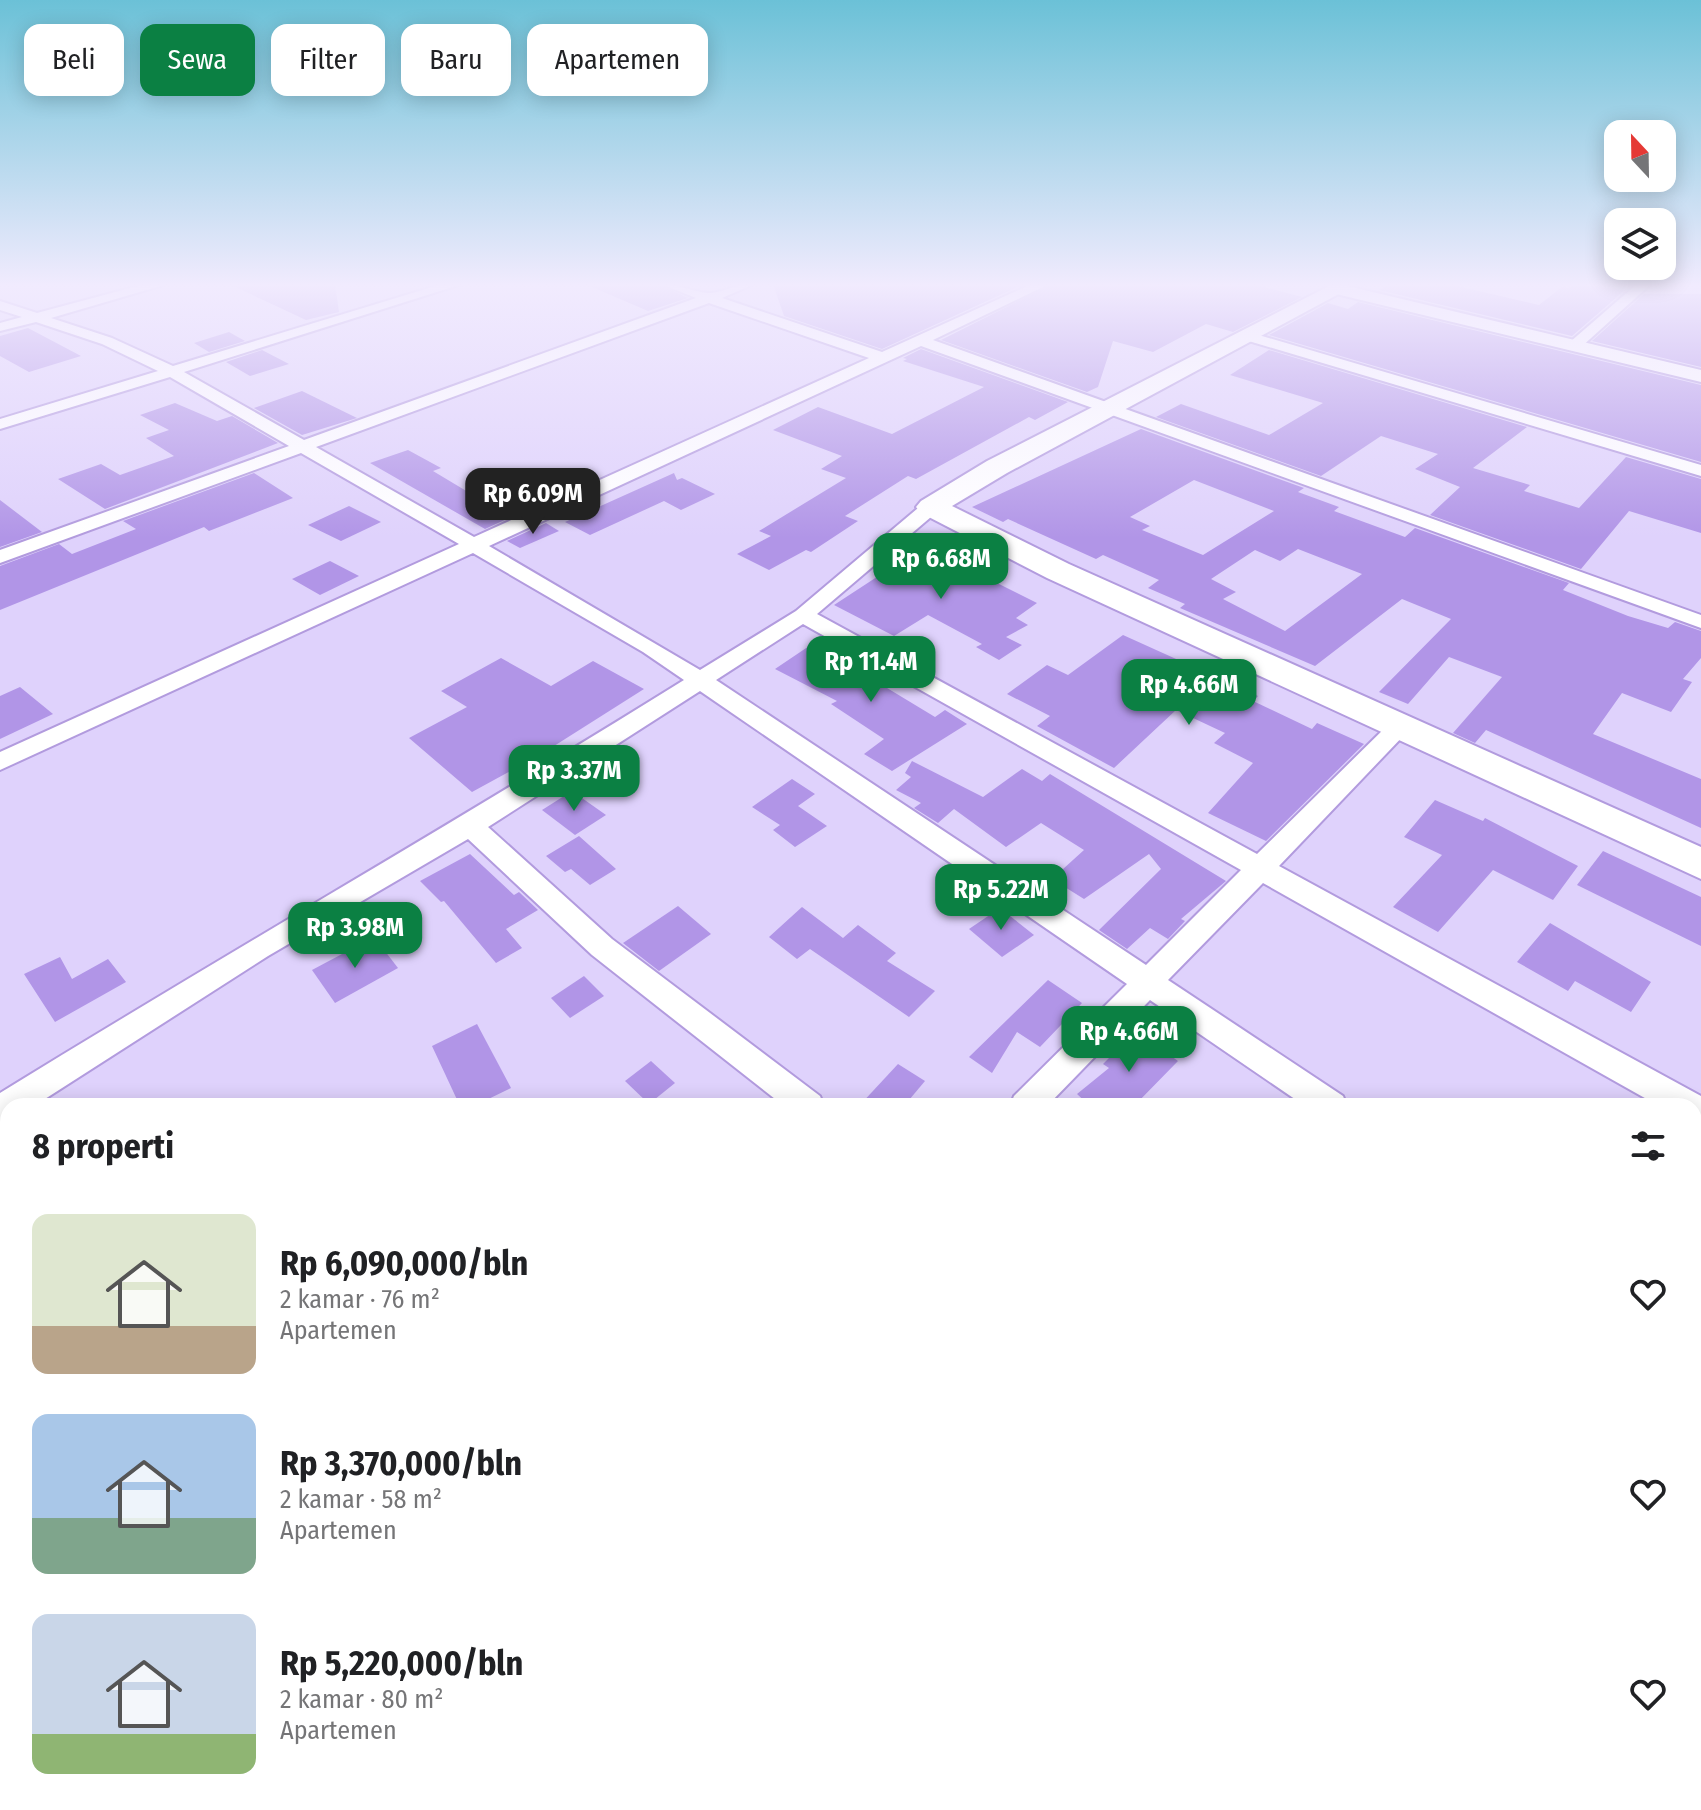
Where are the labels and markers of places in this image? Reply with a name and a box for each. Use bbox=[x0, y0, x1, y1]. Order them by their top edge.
pin: Rp 6.09M bbox=[450, 468, 616, 536]
pin: Rp 6.68M bbox=[858, 533, 1024, 601]
pin: Rp 11.4M bbox=[788, 636, 954, 704]
pin: Rp 4.66M bbox=[1106, 659, 1272, 727]
pin: Rp 3.37M bbox=[491, 745, 657, 813]
pin: Rp 5.22M bbox=[918, 864, 1084, 932]
pin: Rp 3.98M bbox=[272, 902, 438, 970]
pin: Rp 4.66M bbox=[1046, 1006, 1212, 1074]

